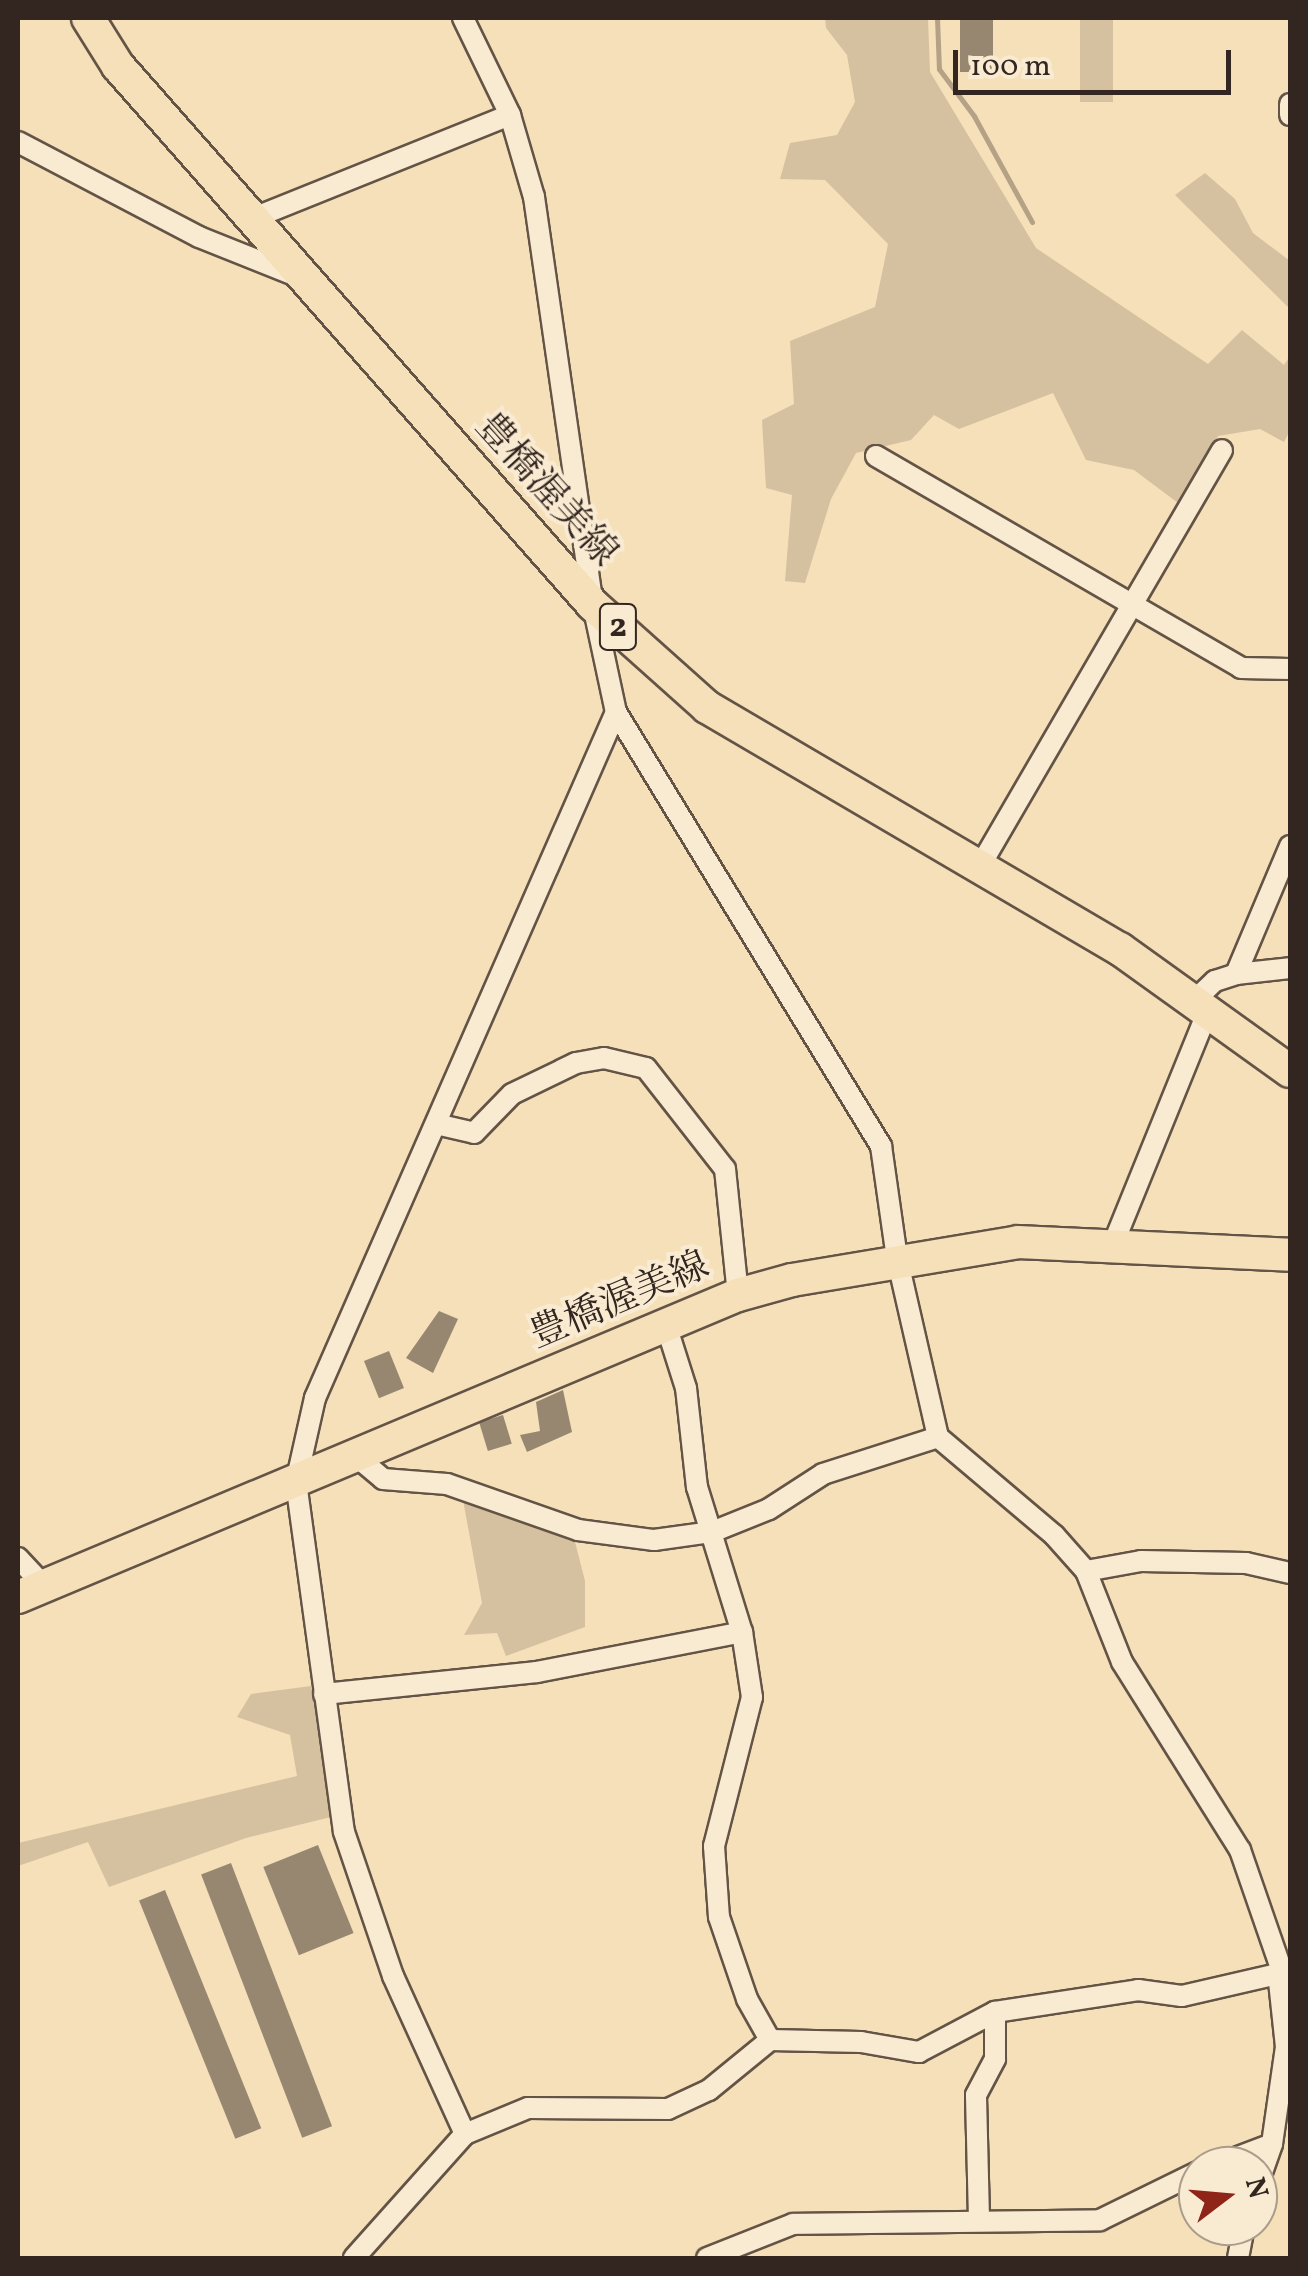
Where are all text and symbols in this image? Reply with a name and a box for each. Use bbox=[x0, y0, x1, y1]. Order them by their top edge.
scale bar bbox=[958, 30, 1236, 92]
text: 100 m bbox=[970, 46, 1051, 88]
street label: 豊橋渥美線 bbox=[464, 405, 626, 577]
road number: 2 bbox=[598, 597, 638, 657]
street label: 豊橋渥美線 bbox=[524, 1244, 716, 1360]
north arrow bbox=[1178, 2146, 1278, 2246]
text: N bbox=[1234, 2173, 1277, 2203]

